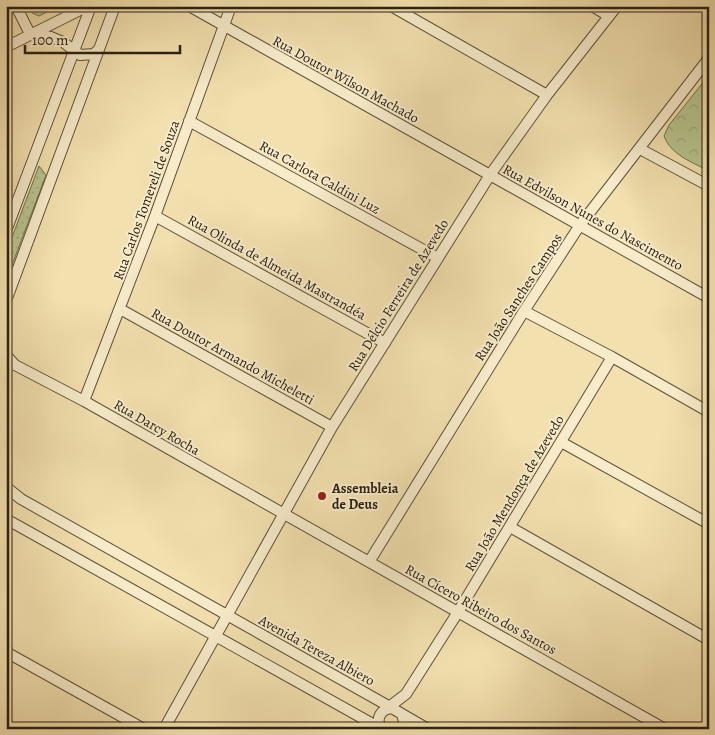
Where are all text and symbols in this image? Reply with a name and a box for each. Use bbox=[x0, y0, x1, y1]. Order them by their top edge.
scale bar bbox=[25, 22, 180, 54]
text: 100 m bbox=[32, 30, 69, 50]
street label: Rua Doutor Wilson Machado bbox=[269, 31, 422, 128]
street label: Rua Carlos Tomereli de Souza bbox=[109, 117, 184, 283]
street label: Rua Carlota Caldini Luz bbox=[256, 136, 384, 219]
street label: Rua Edvilson Nunes do Nascimento bbox=[499, 160, 686, 275]
street label: Rua Olinda de Almeida Mastrandéa bbox=[184, 210, 370, 325]
street label: Rua Délcio Ferreira de Azevedo bbox=[344, 215, 453, 375]
street label: Rua João Sanches Campos bbox=[470, 230, 567, 365]
street label: Rua Doutor Armando Micheletti bbox=[148, 304, 318, 409]
street label: Rua Darcy Rocha bbox=[110, 395, 204, 460]
street label: Rua João Mendonça de Azevedo bbox=[460, 412, 569, 575]
place label: Assembleia de Deus bbox=[331, 479, 399, 514]
marker: Assembleia de Deus bbox=[316, 490, 328, 502]
street label: Rua Cícero Ribeiro dos Santos bbox=[402, 560, 560, 659]
street label: Avenida Tereza Albiero bbox=[255, 610, 378, 690]

